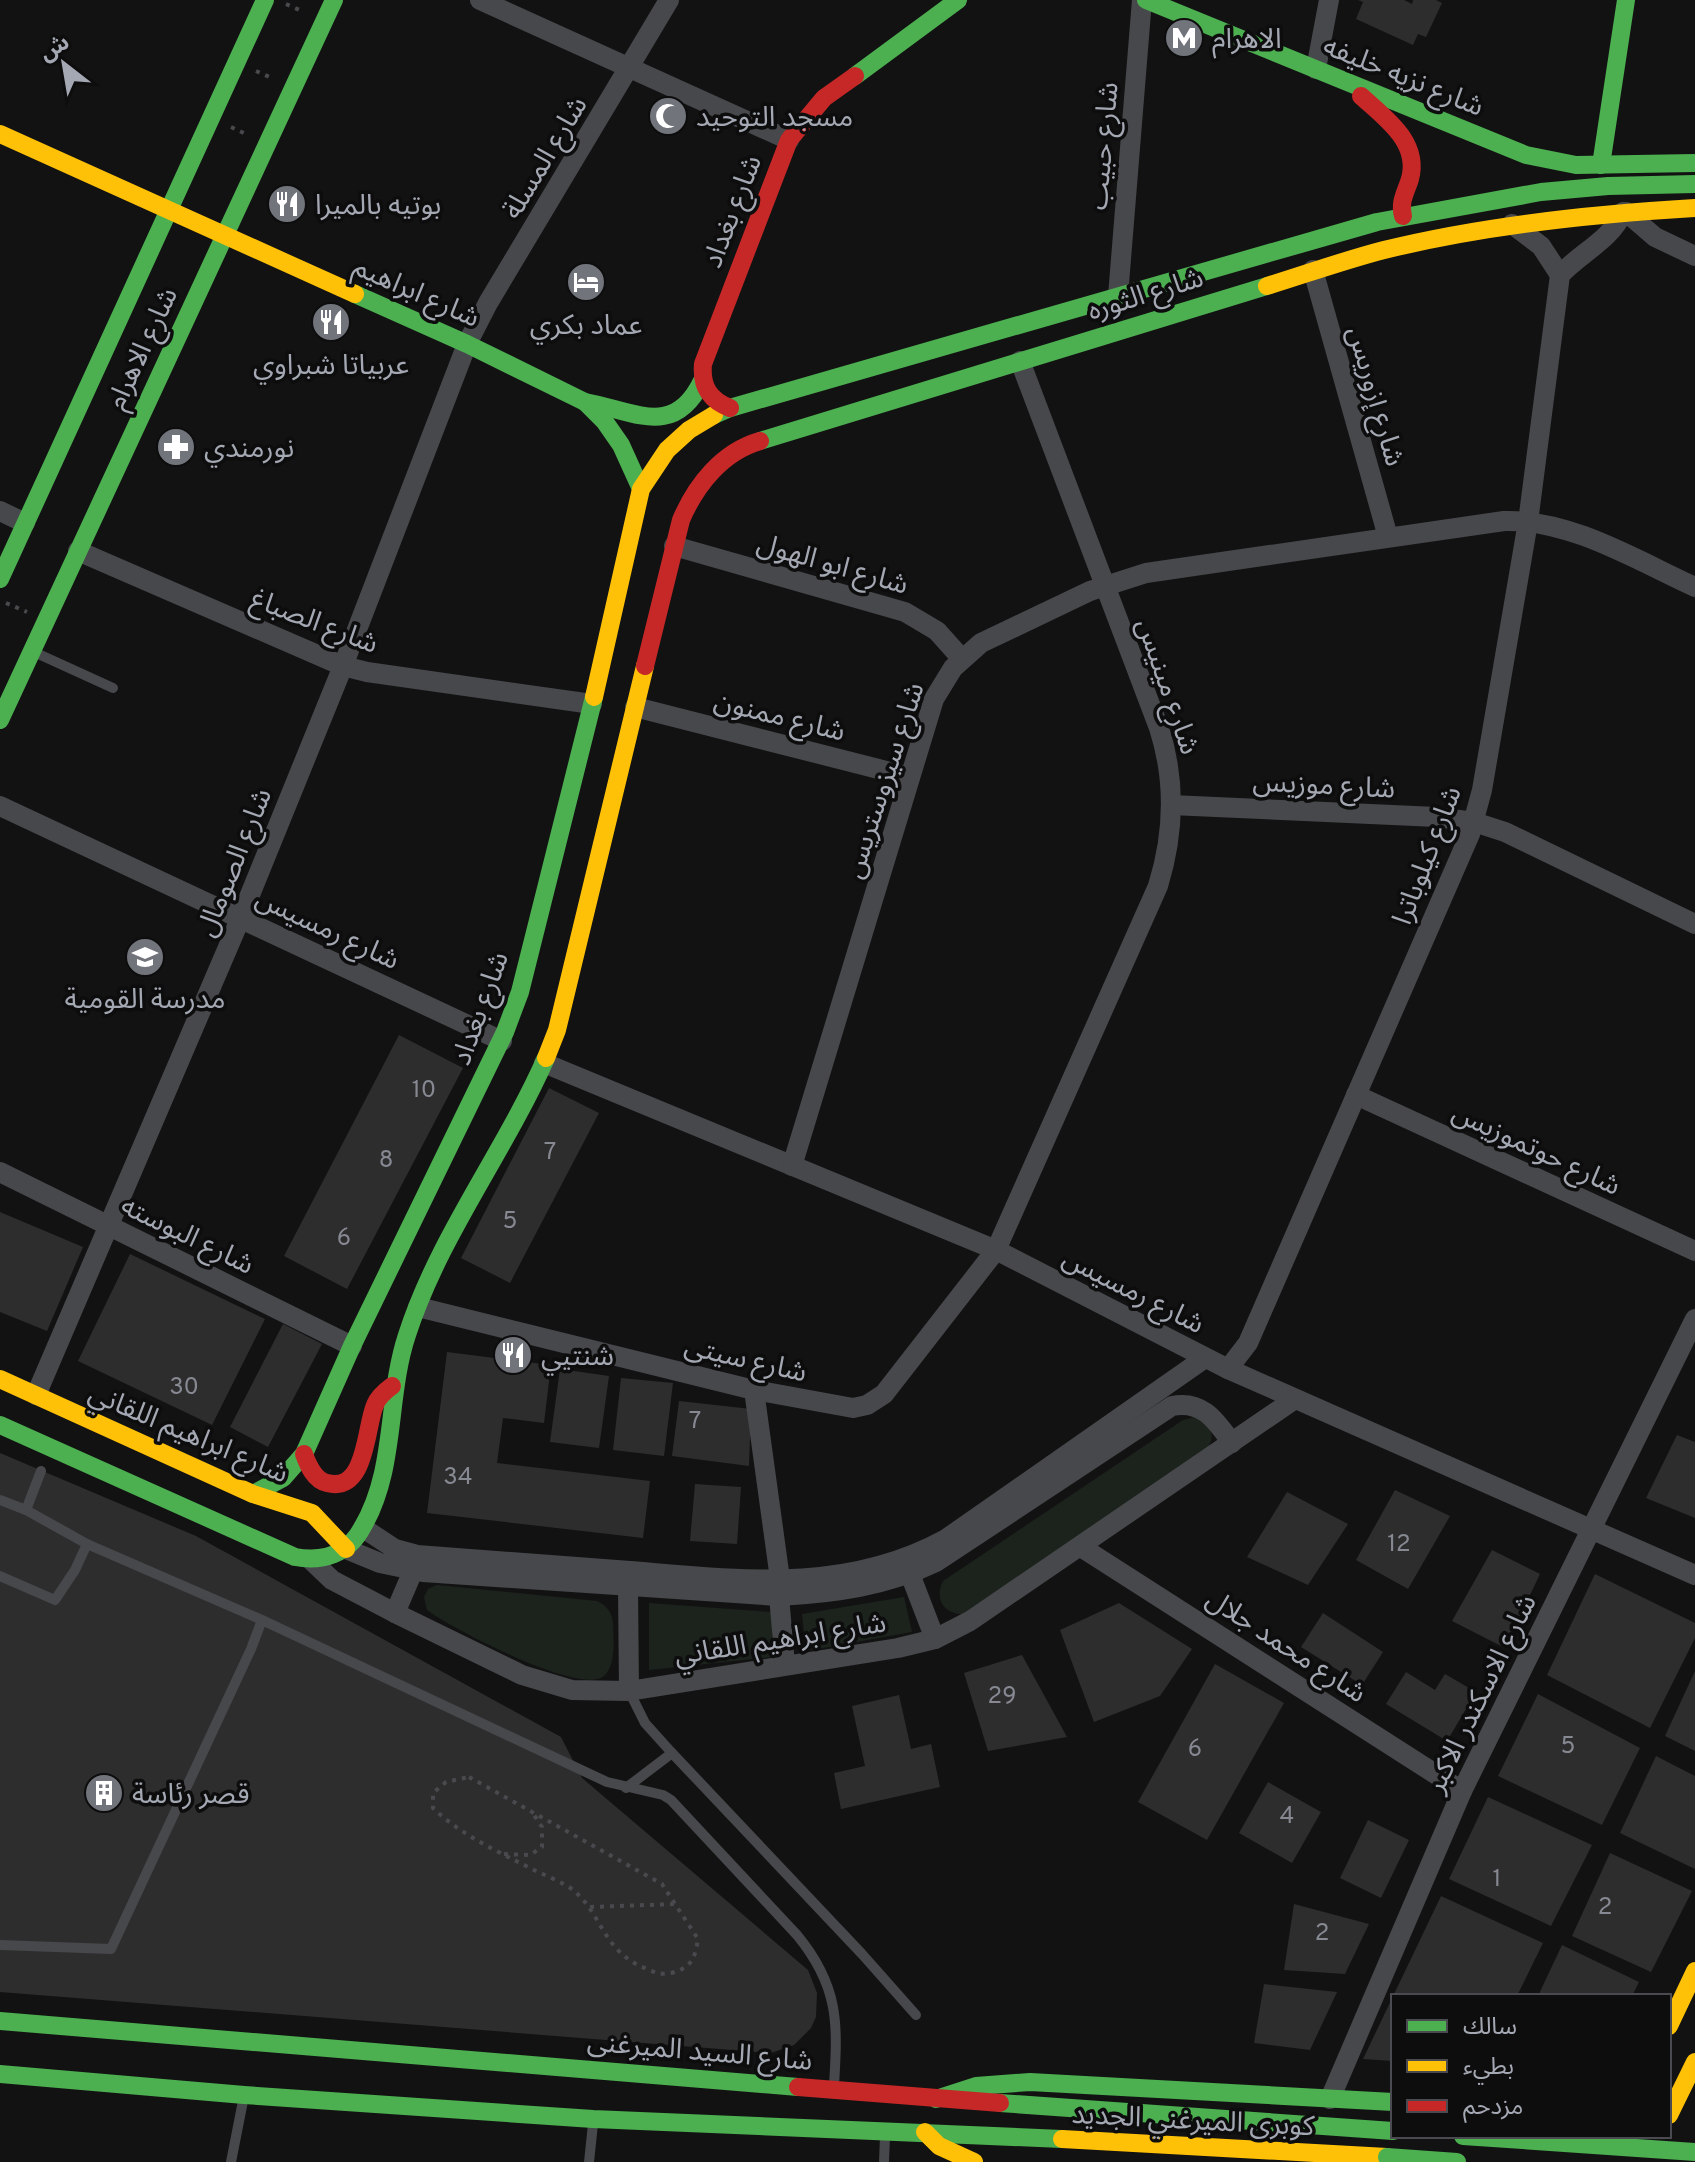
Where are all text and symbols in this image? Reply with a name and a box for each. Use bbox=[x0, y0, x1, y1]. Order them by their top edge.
metro station icon: الاهرام bbox=[1163, 17, 1205, 59]
place label: الاهرام bbox=[1212, 23, 1282, 59]
north arrow bbox=[24, 24, 104, 104]
street label: شارع نزيه خليفه bbox=[1317, 29, 1489, 126]
text: ش bbox=[35, 30, 75, 68]
street label: شارع حبيب bbox=[1081, 81, 1129, 212]
street label: شارع المسلة bbox=[496, 91, 597, 227]
mosque icon: مسجد التوحيد bbox=[647, 95, 689, 137]
place label: مسجد التوحيد bbox=[696, 101, 853, 137]
street label: شارع بغداد bbox=[696, 150, 772, 274]
restaurant icon: بوتيه بالميرا bbox=[266, 183, 308, 225]
place label: بوتيه بالميرا bbox=[315, 189, 441, 225]
street label: شارع ابراهيم bbox=[347, 250, 485, 338]
hotel icon: عماد بكري bbox=[565, 261, 607, 303]
street label: شارع الثوره bbox=[1084, 261, 1208, 331]
street label: شارع الاهرام bbox=[100, 282, 188, 416]
restaurant icon: عربياتا شبراوي bbox=[310, 301, 352, 343]
place label: عماد بكري bbox=[530, 309, 642, 345]
street label: شارع إزوريس bbox=[1337, 323, 1411, 471]
place label: عربياتا شبراوي bbox=[253, 349, 409, 385]
pharmacy icon: نورمندي bbox=[155, 426, 197, 468]
place label: نورمندي bbox=[204, 432, 294, 468]
street label: شارع ابو الهول bbox=[752, 527, 912, 605]
street label: شارع الصباغ bbox=[245, 582, 383, 664]
street label: شارع مينيس bbox=[1126, 614, 1206, 760]
street label: شارع سيزوستريس bbox=[837, 678, 934, 883]
street label: شارع ممنون bbox=[710, 684, 849, 752]
street label: شارع موزيس bbox=[1252, 765, 1396, 809]
street label: شارع كيلوباترا bbox=[1386, 782, 1472, 931]
street label: شارع الصومال bbox=[190, 784, 282, 943]
street label: شارع رمسيس bbox=[249, 882, 404, 980]
school or university icon: مدرسة القومية bbox=[124, 936, 166, 978]
street label: شارع بغداد bbox=[445, 947, 519, 1071]
place label: مدرسة القومية bbox=[65, 983, 225, 1019]
house number: 10 bbox=[412, 1076, 436, 1106]
street label: شارع حوتموزيس bbox=[1446, 1096, 1626, 1205]
house number: 7 bbox=[544, 1138, 556, 1168]
house number: 8 bbox=[379, 1146, 393, 1176]
street label: شارع البوسته bbox=[114, 1189, 259, 1284]
house number: 5 bbox=[503, 1207, 517, 1237]
house number: 6 bbox=[337, 1224, 351, 1254]
street label: شارع رمسيس bbox=[1056, 1241, 1210, 1344]
street label: شارع سيتى bbox=[681, 1329, 810, 1392]
restaurant icon: شنتيي bbox=[492, 1334, 534, 1376]
place label: شنتيي bbox=[541, 1340, 614, 1376]
house number: 30 bbox=[169, 1373, 199, 1403]
street label: شارع ابراهيم اللقاني bbox=[82, 1376, 293, 1494]
house number: 7 bbox=[689, 1407, 701, 1437]
house number: 34 bbox=[443, 1463, 473, 1493]
house number: 12 bbox=[1387, 1530, 1411, 1560]
street label: شارع محمد جلال bbox=[1198, 1582, 1372, 1713]
street label: شارع الاسكندر الاكبر bbox=[1419, 1589, 1546, 1801]
street label: شارع ابراهيم اللقاني bbox=[672, 1606, 889, 1676]
house number: 29 bbox=[987, 1682, 1017, 1712]
house number: 5 bbox=[1561, 1732, 1575, 1762]
house number: 6 bbox=[1188, 1735, 1202, 1765]
building icon: قصر رئاسة bbox=[83, 1772, 125, 1814]
place label: قصر رئاسة bbox=[132, 1778, 249, 1814]
house number: 4 bbox=[1280, 1802, 1294, 1832]
house number: 1 bbox=[1493, 1865, 1501, 1895]
house number: 2 bbox=[1598, 1893, 1612, 1923]
house number: 2 bbox=[1315, 1919, 1329, 1949]
legend bbox=[1391, 1994, 1671, 2138]
text: سالك bbox=[1463, 2013, 1517, 2043]
street label: شارع السيد الميرغنى bbox=[586, 2025, 814, 2081]
text: بطيء bbox=[1463, 2053, 1514, 2085]
text: مزدحم bbox=[1463, 2093, 1523, 2123]
street label: كوبرى الميرغني الجديد bbox=[1071, 2098, 1316, 2147]

